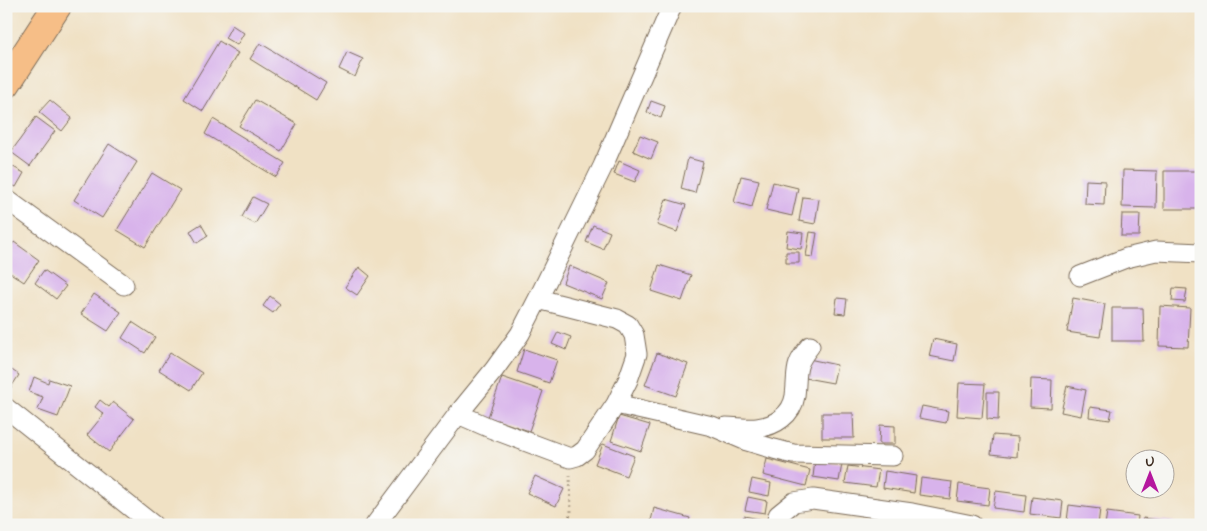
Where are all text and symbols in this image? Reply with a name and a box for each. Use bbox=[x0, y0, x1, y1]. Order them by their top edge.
north arrow bbox=[1124, 448, 1174, 498]
text: U bbox=[1145, 453, 1155, 471]

